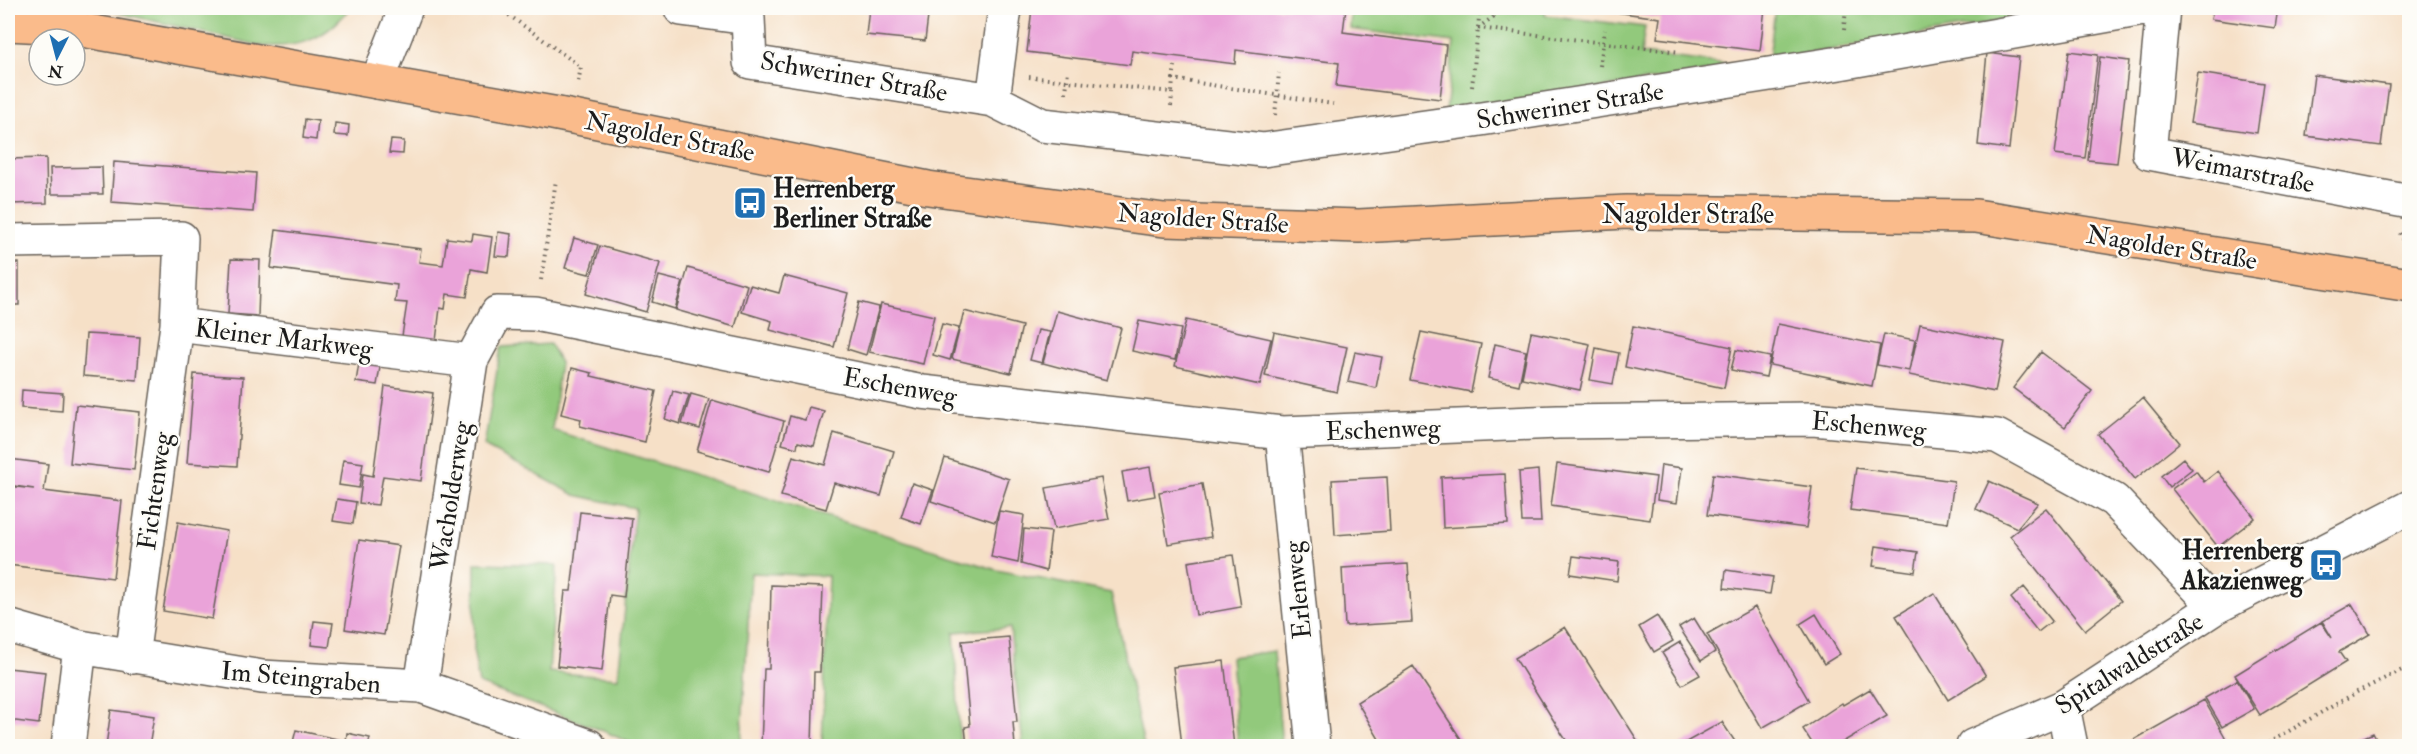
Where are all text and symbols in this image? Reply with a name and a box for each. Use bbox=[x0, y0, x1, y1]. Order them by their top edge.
north arrow bbox=[27, 27, 87, 87]
street label: Schweriner Straße bbox=[758, 45, 950, 109]
text: N bbox=[47, 60, 65, 82]
street label: Schweriner Straße bbox=[1474, 75, 1666, 137]
street label: Nagolder Straße bbox=[582, 105, 757, 169]
street label: Weimarstraße bbox=[2168, 141, 2317, 201]
place label: Herrenberg Berliner Straße bbox=[773, 173, 932, 235]
bus stop icon: Herrenberg Berliner Straße bbox=[732, 185, 768, 221]
street label: Nagolder Straße bbox=[1116, 197, 1290, 241]
street label: Nagolder Straße bbox=[1602, 199, 1774, 231]
street label: Nagolder Straße bbox=[2084, 219, 2259, 277]
street label: Kleiner Markweg bbox=[193, 312, 376, 366]
street label: Eschenweg bbox=[840, 361, 961, 413]
street label: Eschenweg bbox=[1810, 405, 1929, 447]
street label: Eschenweg bbox=[1325, 412, 1442, 448]
street label: Wacholderweg bbox=[423, 418, 479, 574]
street label: Fichtenweg bbox=[131, 429, 179, 552]
place label: Herrenberg Akazienweg bbox=[2180, 535, 2304, 598]
street label: Erlenweg bbox=[1277, 538, 1319, 640]
bus stop icon: Herrenberg Akazienweg bbox=[2308, 547, 2344, 583]
street label: Spitalwaldstraße bbox=[2050, 606, 2210, 723]
street label: Im Steingraben bbox=[220, 655, 382, 701]

